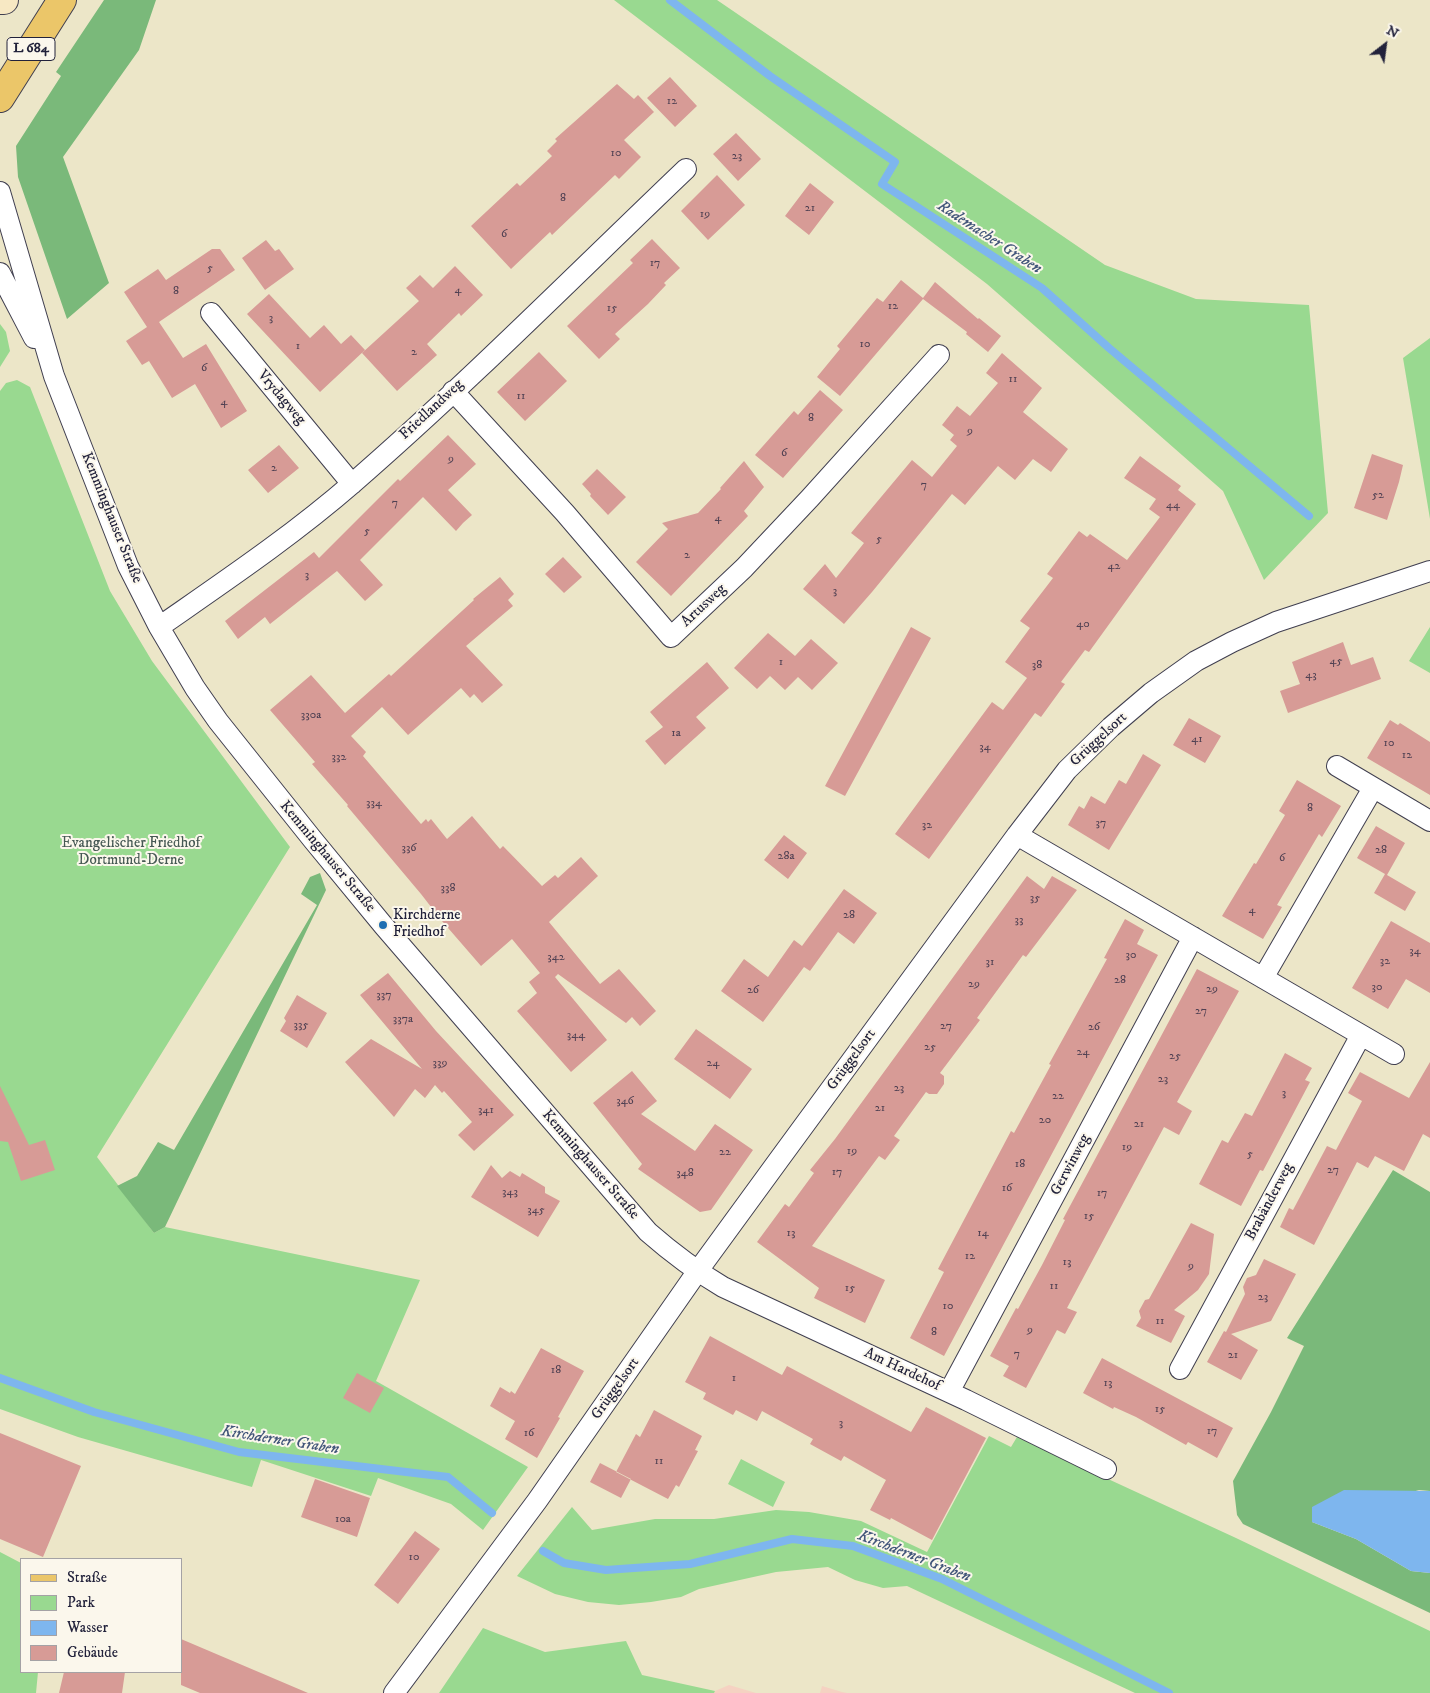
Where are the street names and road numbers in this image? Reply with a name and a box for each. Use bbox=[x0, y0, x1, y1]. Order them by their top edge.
road number: L 684 bbox=[7, 38, 55, 61]
street label: Vrydagweg bbox=[253, 367, 309, 429]
street label: Friedlandweg bbox=[396, 376, 468, 444]
street label: Kemminghauser Straße bbox=[77, 450, 145, 586]
street label: Artusweg bbox=[678, 581, 730, 631]
street label: Grüggelsort bbox=[1067, 709, 1131, 771]
street label: Kemminghauser Straße bbox=[275, 798, 379, 916]
street label: Grüggelsort bbox=[824, 1026, 880, 1094]
street label: Kemminghauser Straße bbox=[537, 1106, 643, 1224]
street label: Gerwinweg bbox=[1047, 1131, 1095, 1199]
street label: Brabänderweg bbox=[1242, 1160, 1298, 1244]
street label: Am Hardehof bbox=[861, 1344, 943, 1396]
street label: Grüggelsort bbox=[588, 1355, 644, 1423]

